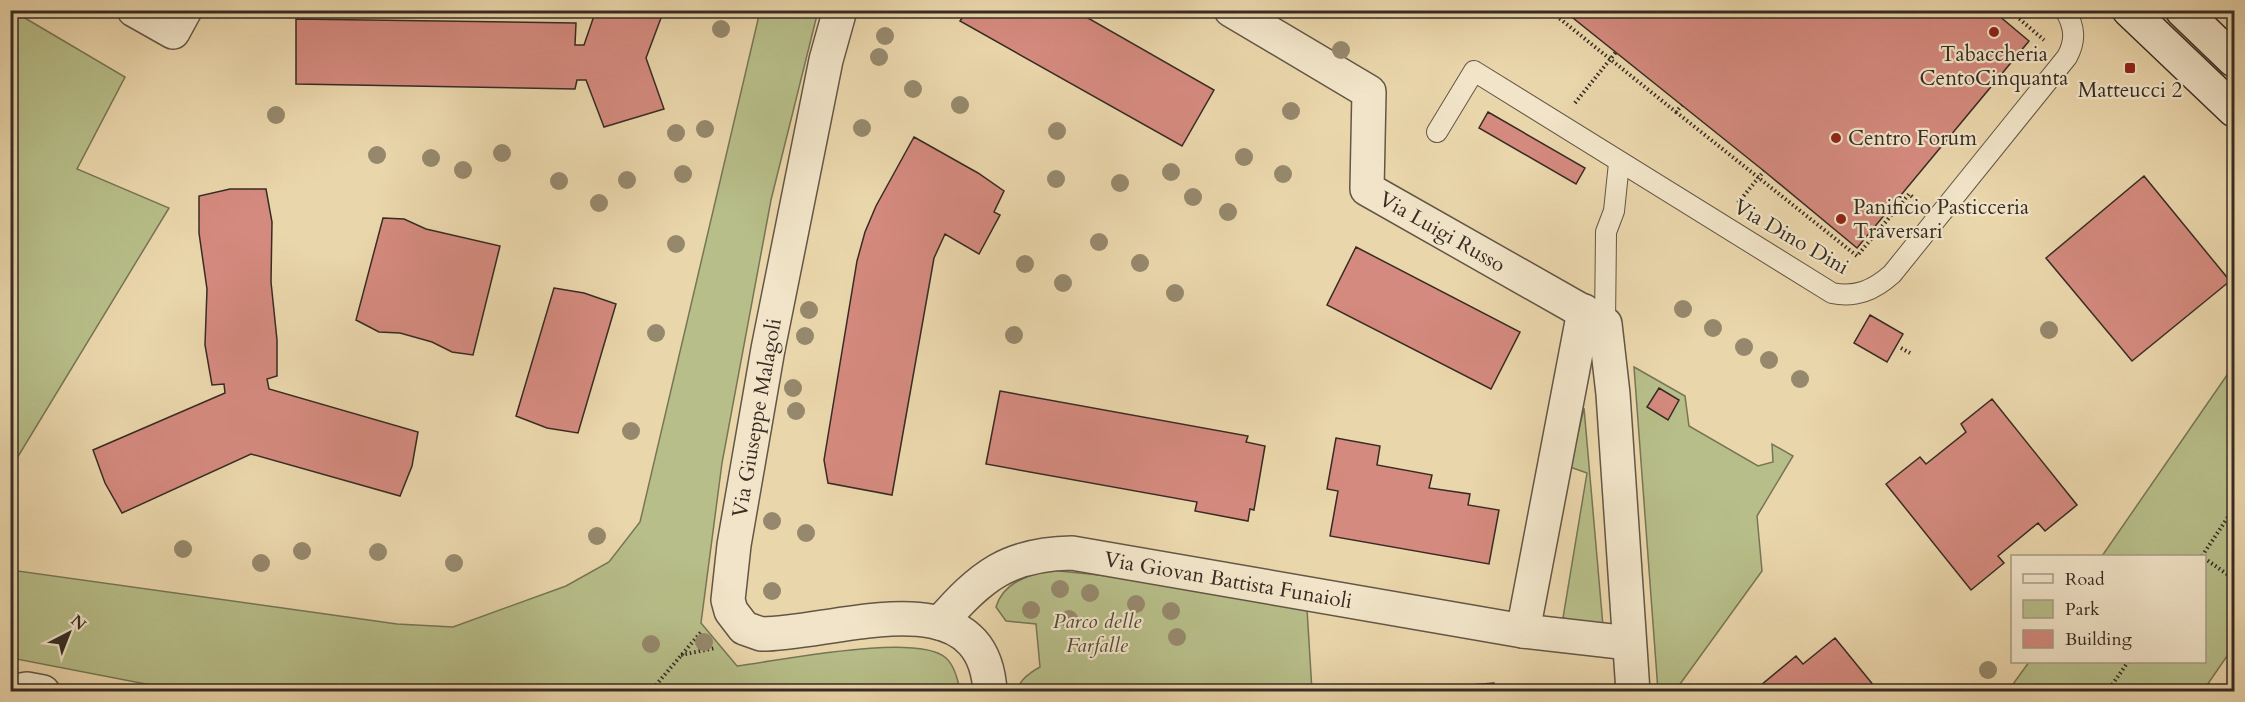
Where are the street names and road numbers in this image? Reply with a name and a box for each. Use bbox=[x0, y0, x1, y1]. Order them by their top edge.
street label: Via Luigi Russo bbox=[1374, 184, 1511, 279]
street label: Via Dino Dini bbox=[1728, 192, 1854, 282]
street label: Via Giuseppe Malagoli bbox=[725, 316, 789, 520]
street label: Via Giovan Battista Funaioli bbox=[1102, 544, 1355, 616]

